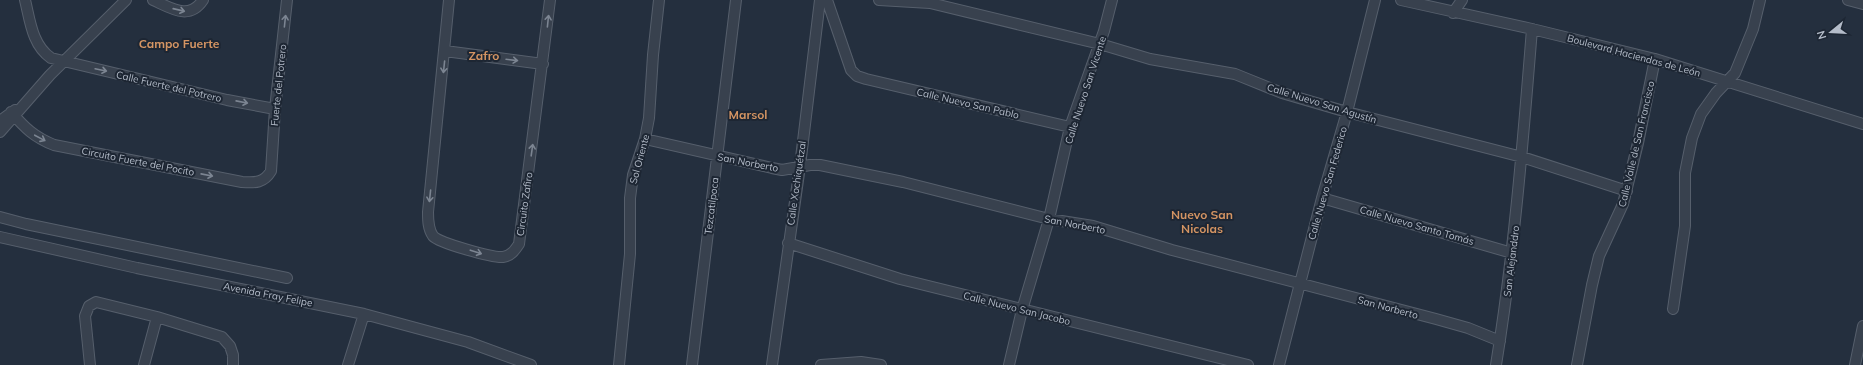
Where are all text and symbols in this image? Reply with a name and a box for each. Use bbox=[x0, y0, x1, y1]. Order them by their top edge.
one-way arrow bbox=[173, 6, 186, 14]
north arrow bbox=[1811, 12, 1851, 52]
one-way arrow bbox=[281, 14, 288, 27]
one-way arrow bbox=[544, 15, 552, 28]
text: N bbox=[1814, 29, 1829, 41]
street label: Boulevard Haciendas de León bbox=[1566, 31, 1702, 80]
street label: Calle Nuevo San Vicente bbox=[1062, 35, 1109, 146]
district label: Campo Fuerte bbox=[139, 36, 220, 51]
street label: Fuerte del Potrero bbox=[268, 43, 289, 127]
district label: Zafro bbox=[469, 48, 499, 63]
one-way arrow bbox=[505, 56, 518, 64]
one-way arrow bbox=[440, 60, 447, 73]
one-way arrow bbox=[95, 67, 108, 75]
street label: Calle Fuerte del Potrero bbox=[115, 68, 223, 105]
street label: Calle Valle de San Francisco bbox=[1616, 79, 1657, 209]
street label: Calle Nuevo San Agustín bbox=[1265, 81, 1378, 126]
street label: Calle Nuevo San Pablo bbox=[915, 85, 1021, 122]
one-way arrow bbox=[235, 99, 248, 107]
district label: Marsol bbox=[729, 107, 767, 122]
street label: Calle Nuevo San Federico bbox=[1305, 125, 1350, 241]
street label: Sol Oriente bbox=[627, 133, 652, 185]
one-way arrow bbox=[34, 135, 46, 142]
street label: Calle Xochiquétzal bbox=[784, 140, 809, 226]
one-way arrow bbox=[528, 143, 535, 156]
street label: Circuito Fuerte del Pocito bbox=[80, 144, 196, 179]
street label: San Norberto bbox=[716, 150, 780, 175]
street label: Circuito Zafiro bbox=[514, 171, 535, 237]
one-way arrow bbox=[201, 172, 214, 180]
street label: Tezcatilpoca bbox=[702, 177, 721, 235]
one-way arrow bbox=[426, 189, 434, 202]
street label: Calle Nuevo Santo Tomás bbox=[1358, 203, 1476, 248]
district label: Nuevo San Nicolas bbox=[1171, 207, 1233, 236]
street label: San Norberto bbox=[1043, 212, 1107, 237]
street label: San Alejanddro bbox=[1501, 225, 1522, 297]
one-way arrow bbox=[469, 249, 482, 256]
street label: Avenida Fray Felipe bbox=[222, 279, 314, 310]
street label: Calle Nuevo San Jacobo bbox=[962, 289, 1072, 328]
street label: San Norberto bbox=[1356, 293, 1420, 322]

